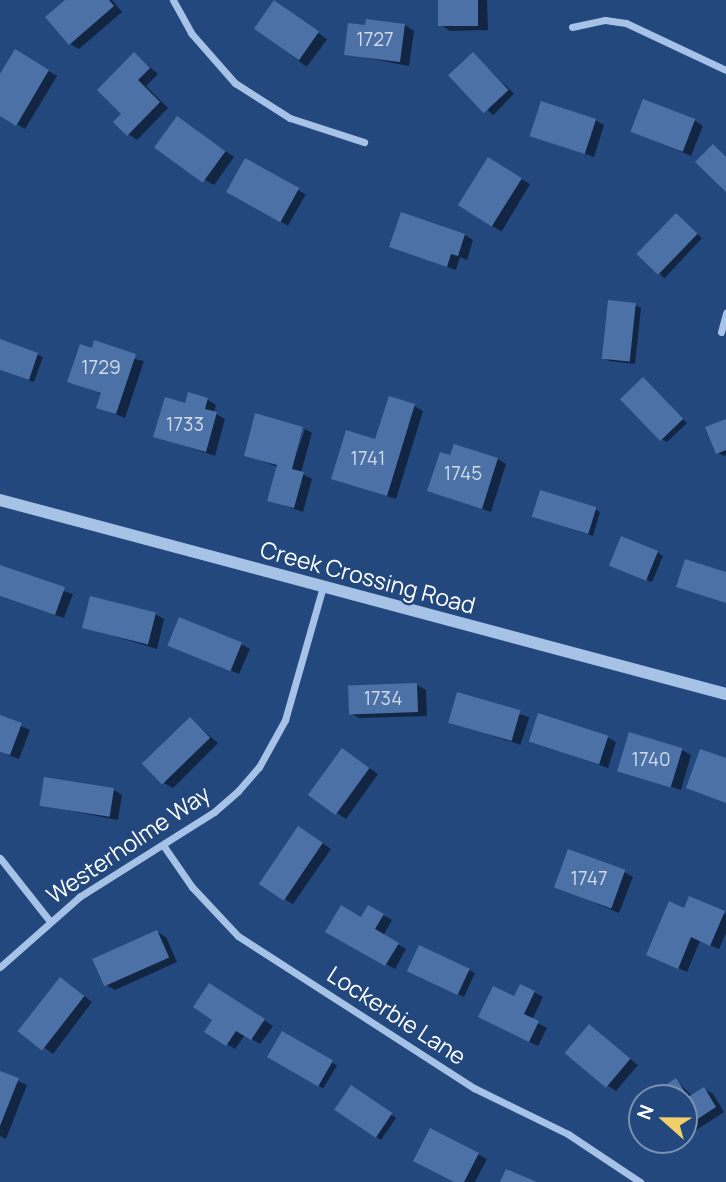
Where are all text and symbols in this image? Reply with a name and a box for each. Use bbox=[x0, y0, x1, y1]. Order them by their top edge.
house number: 1727 bbox=[356, 29, 394, 51]
house number: 1729 bbox=[81, 357, 121, 379]
house number: 1733 bbox=[166, 414, 204, 436]
house number: 1741 bbox=[351, 448, 385, 470]
house number: 1745 bbox=[444, 463, 482, 485]
street label: Creek Crossing Road bbox=[258, 535, 478, 619]
house number: 1734 bbox=[364, 688, 402, 710]
house number: 1740 bbox=[632, 749, 670, 771]
street label: Westerholme Way bbox=[41, 779, 215, 909]
house number: 1747 bbox=[571, 868, 607, 890]
street label: Lockerbie Lane bbox=[323, 960, 471, 1070]
north arrow bbox=[628, 1084, 698, 1154]
text: N bbox=[631, 1101, 660, 1123]

